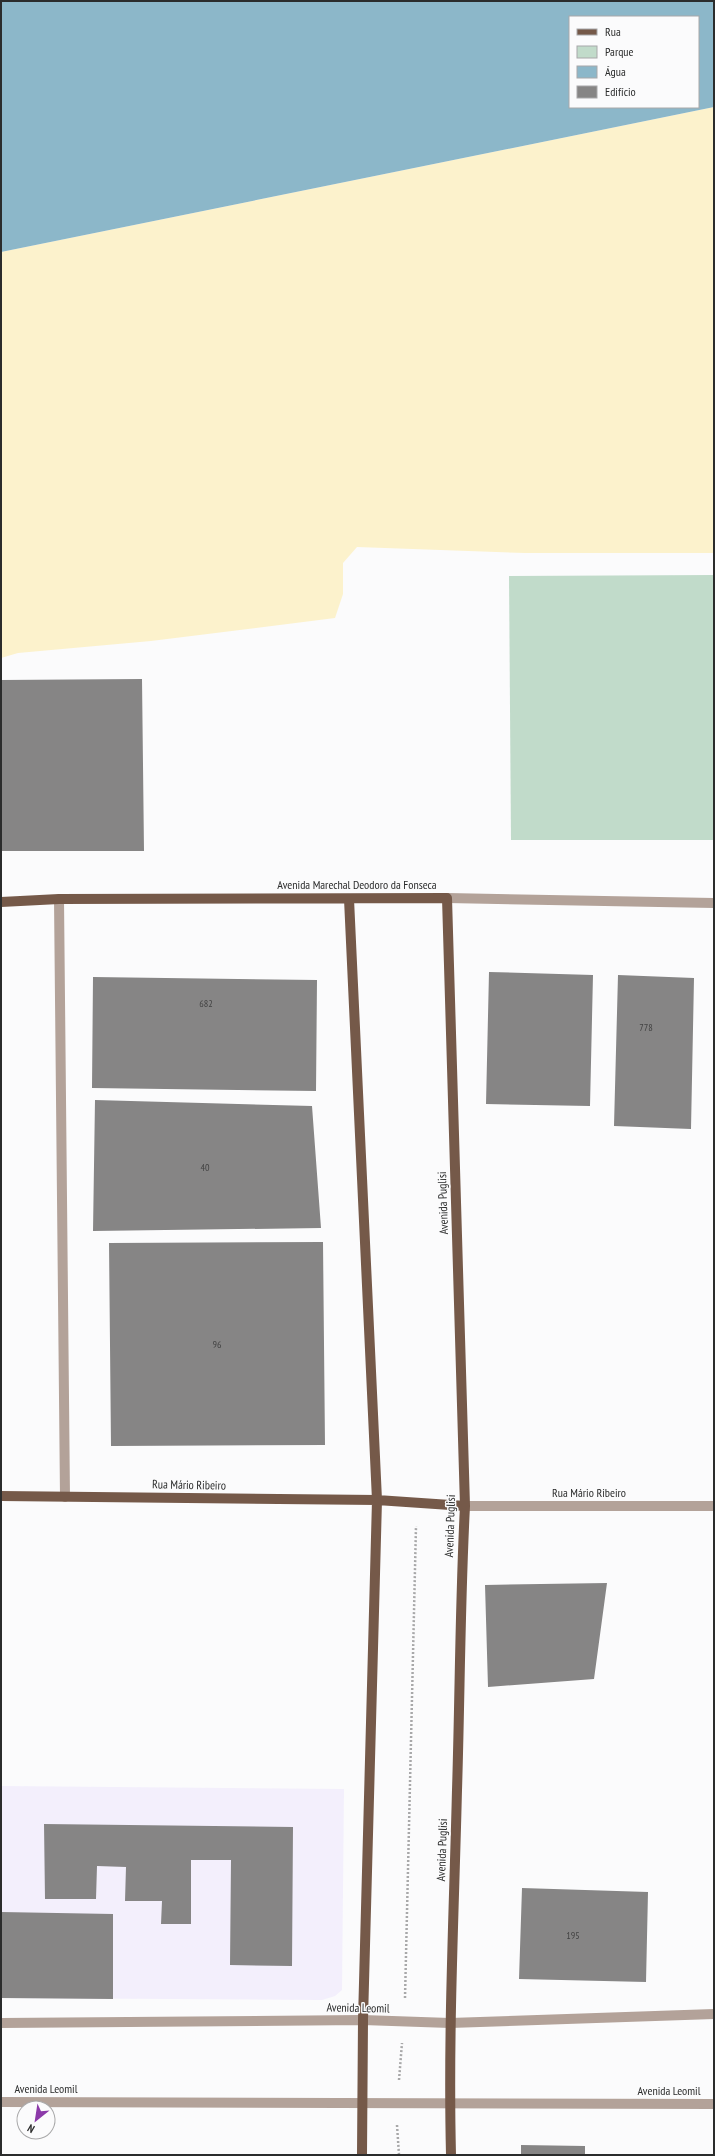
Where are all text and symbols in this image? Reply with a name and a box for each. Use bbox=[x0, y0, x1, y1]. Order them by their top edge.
legend bbox=[569, 16, 699, 108]
text: Rua bbox=[605, 24, 621, 39]
text: Parque bbox=[605, 44, 634, 59]
text: Água bbox=[605, 64, 626, 79]
text: Edifício bbox=[605, 84, 636, 99]
street label: Avenida Marechal Deodoro da Fonseca bbox=[277, 877, 437, 892]
house number: 682 bbox=[199, 997, 213, 1010]
house number: 778 bbox=[639, 1021, 653, 1034]
house number: 40 bbox=[201, 1161, 210, 1174]
street label: Avenida Puglisi bbox=[434, 1171, 451, 1235]
house number: 96 bbox=[213, 1338, 222, 1351]
street label: Rua Mário Ribeiro bbox=[152, 1476, 226, 1493]
street label: Rua Mário Ribeiro bbox=[552, 1485, 626, 1500]
street label: Avenida Puglisi bbox=[441, 1494, 458, 1558]
street label: Avenida Puglisi bbox=[433, 1818, 450, 1882]
house number: 195 bbox=[566, 1929, 580, 1942]
street label: Avenida Leomil bbox=[326, 1999, 390, 2016]
street label: Avenida Leomil bbox=[14, 2081, 78, 2096]
street label: Avenida Leomil bbox=[637, 2083, 701, 2098]
north arrow bbox=[16, 2100, 56, 2140]
text: N bbox=[25, 2121, 37, 2136]

